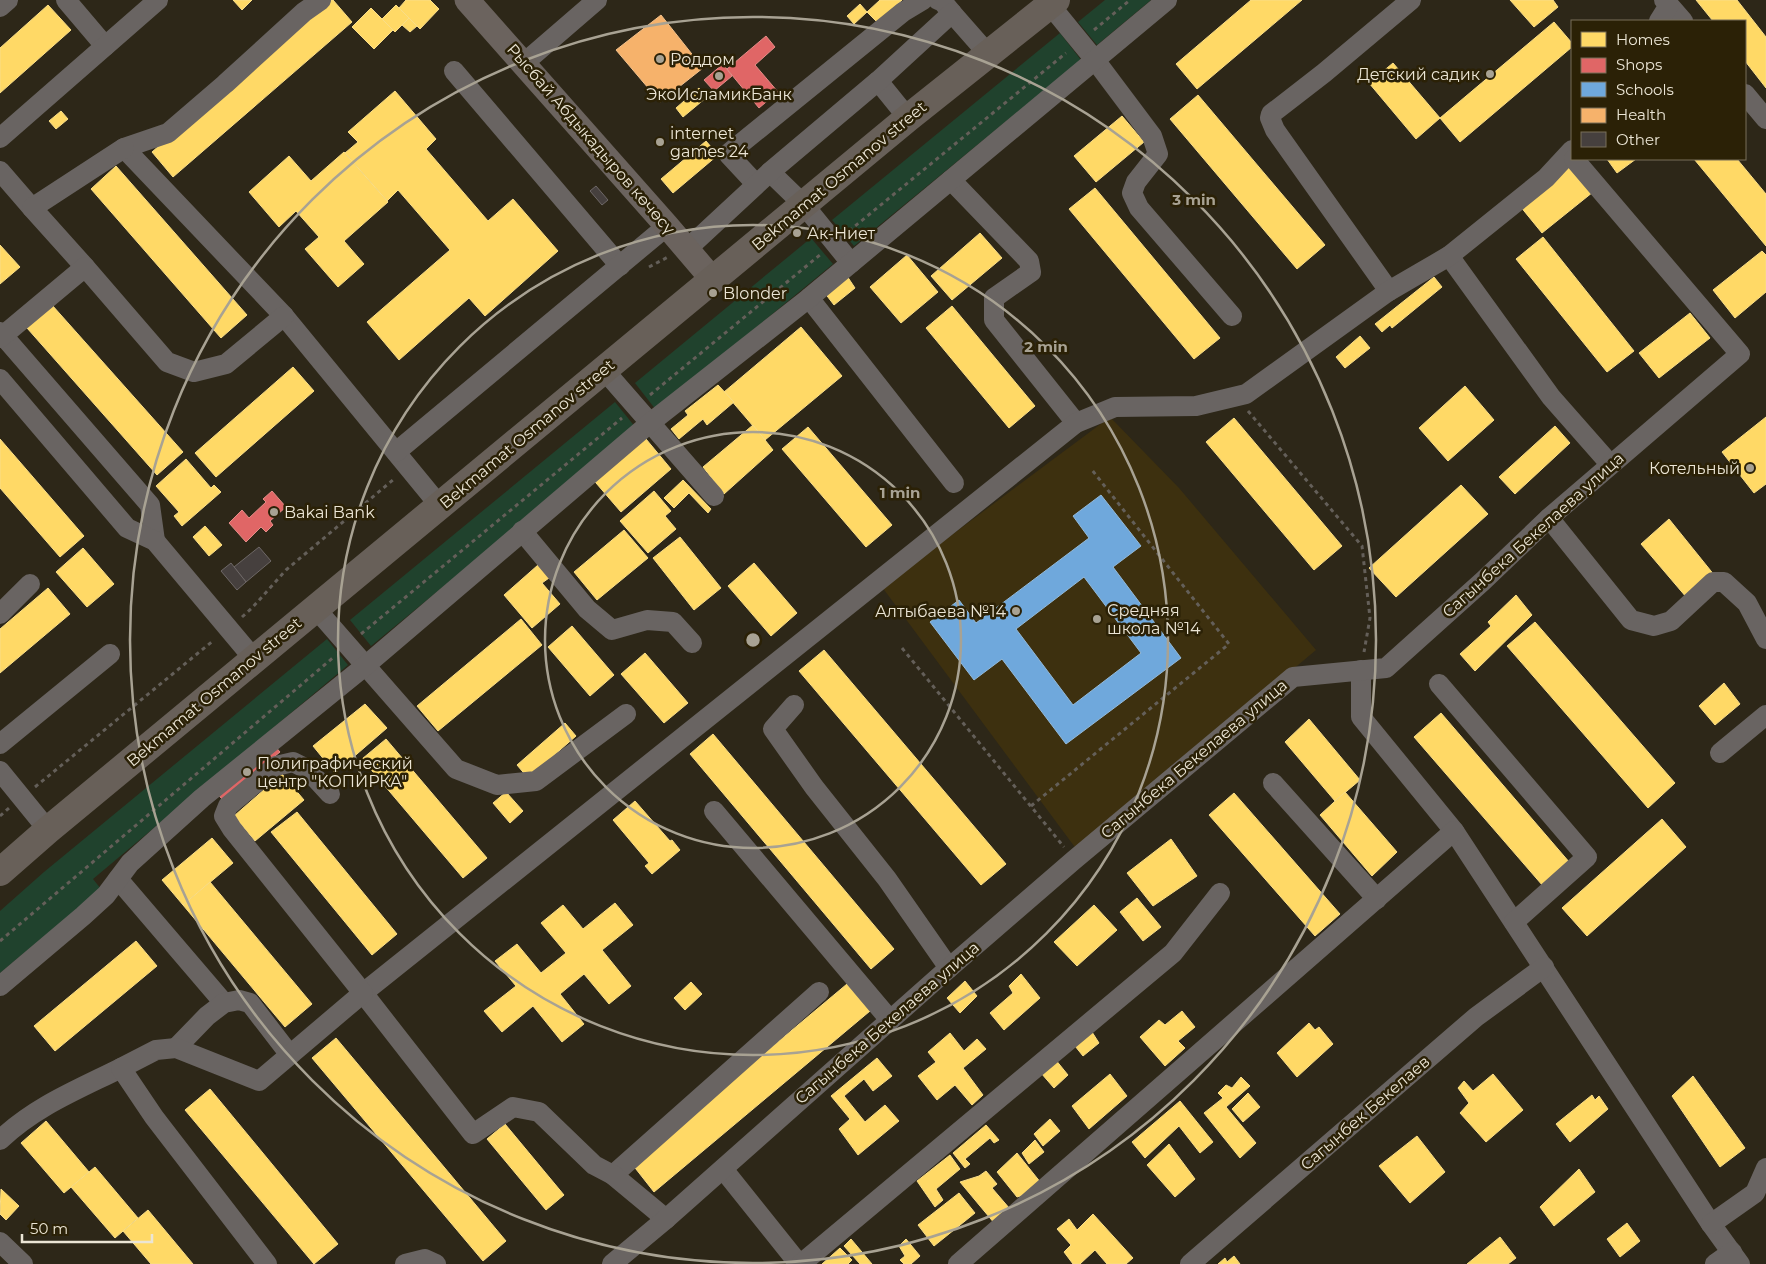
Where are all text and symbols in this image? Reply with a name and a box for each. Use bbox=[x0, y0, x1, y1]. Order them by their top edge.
legend bbox=[1571, 20, 1746, 160]
text: Homes bbox=[1616, 30, 1670, 49]
street label: Рысбай Абдыкадыров көчөсү bbox=[503, 40, 679, 238]
place label: Роддом bbox=[670, 50, 735, 69]
marker: Роддом bbox=[654, 53, 666, 65]
text: Shops bbox=[1616, 55, 1662, 74]
place label: Детский садик bbox=[1357, 65, 1481, 84]
marker: Детский садик bbox=[1484, 68, 1496, 80]
marker: ЭкоИсламикБанк bbox=[713, 70, 725, 82]
text: Schools bbox=[1616, 80, 1674, 99]
place label: ЭкоИсламикБанк bbox=[646, 85, 793, 104]
street label: Bekmamat Osmanov street bbox=[748, 97, 931, 255]
text: Health bbox=[1616, 105, 1666, 124]
place label: internet games 24 bbox=[670, 124, 749, 161]
text: Other bbox=[1616, 130, 1660, 149]
marker: internet games 24 bbox=[654, 136, 666, 148]
text: 3 min bbox=[1171, 190, 1216, 209]
place label: Ак-Ниет bbox=[807, 224, 876, 243]
marker: Ак-Ниет bbox=[791, 227, 803, 239]
place label: Blonder bbox=[723, 284, 787, 303]
marker: Blonder bbox=[707, 287, 719, 299]
text: 2 min bbox=[1024, 337, 1068, 356]
street label: Bekmamat Osmanov street bbox=[436, 355, 619, 513]
street label: Сагынбека Бекелаева улица bbox=[1438, 448, 1628, 622]
place label: Котельный bbox=[1649, 459, 1740, 478]
marker: Котельный bbox=[1744, 462, 1756, 474]
text: 1 min bbox=[880, 483, 920, 502]
place label: Bakai Bank bbox=[284, 503, 375, 522]
marker: Bakai Bank bbox=[268, 506, 280, 518]
place label: Средняя школа №14 bbox=[1107, 601, 1201, 638]
place label: Алтыбаева №14 bbox=[875, 602, 1006, 621]
marker: Алтыбаева №14 bbox=[1010, 605, 1022, 617]
street label: Bekmamat Osmanov street bbox=[123, 613, 306, 771]
marker: Средняя школа №14 bbox=[1091, 613, 1103, 625]
centre of rings bbox=[744, 631, 762, 649]
street label: Сагынбека Бекелаева улица bbox=[1097, 675, 1291, 843]
place label: Полиграфический центр "КОПИРКА" bbox=[257, 754, 413, 791]
marker: Полиграфический центр "КОПИРКА" bbox=[241, 766, 253, 778]
street label: Сагынбека Бекелаева улица bbox=[791, 938, 983, 1108]
street label: Сагынбек Бекелаев bbox=[1297, 1052, 1433, 1174]
scale bar bbox=[22, 1212, 152, 1244]
text: 50 m bbox=[30, 1219, 68, 1238]

